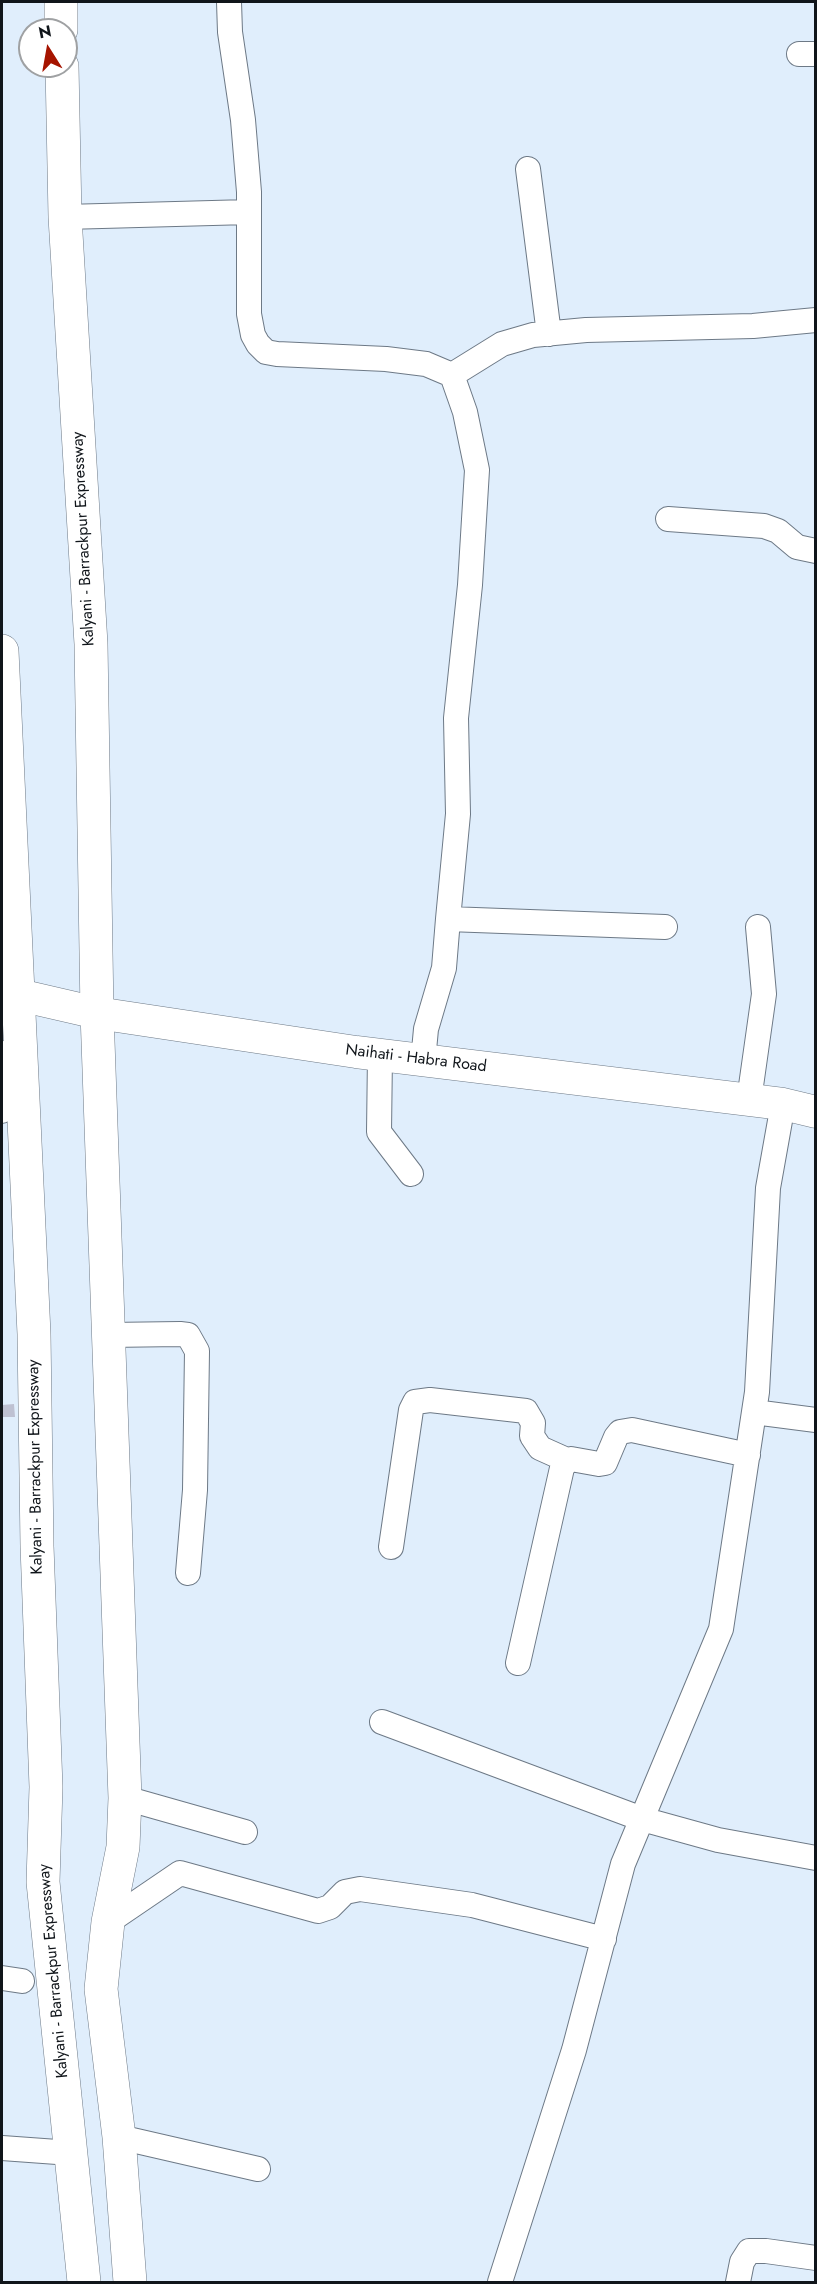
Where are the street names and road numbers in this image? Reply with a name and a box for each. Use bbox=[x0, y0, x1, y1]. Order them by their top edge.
street label: Kalyani - Barrackpur Expressway bbox=[69, 431, 99, 647]
street label: Naihati - Habra Road bbox=[344, 1041, 488, 1077]
street label: Kalyani - Barrackpur Expressway bbox=[25, 1359, 47, 1575]
street label: Kalyani - Barrackpur Expressway bbox=[35, 1863, 73, 2079]

